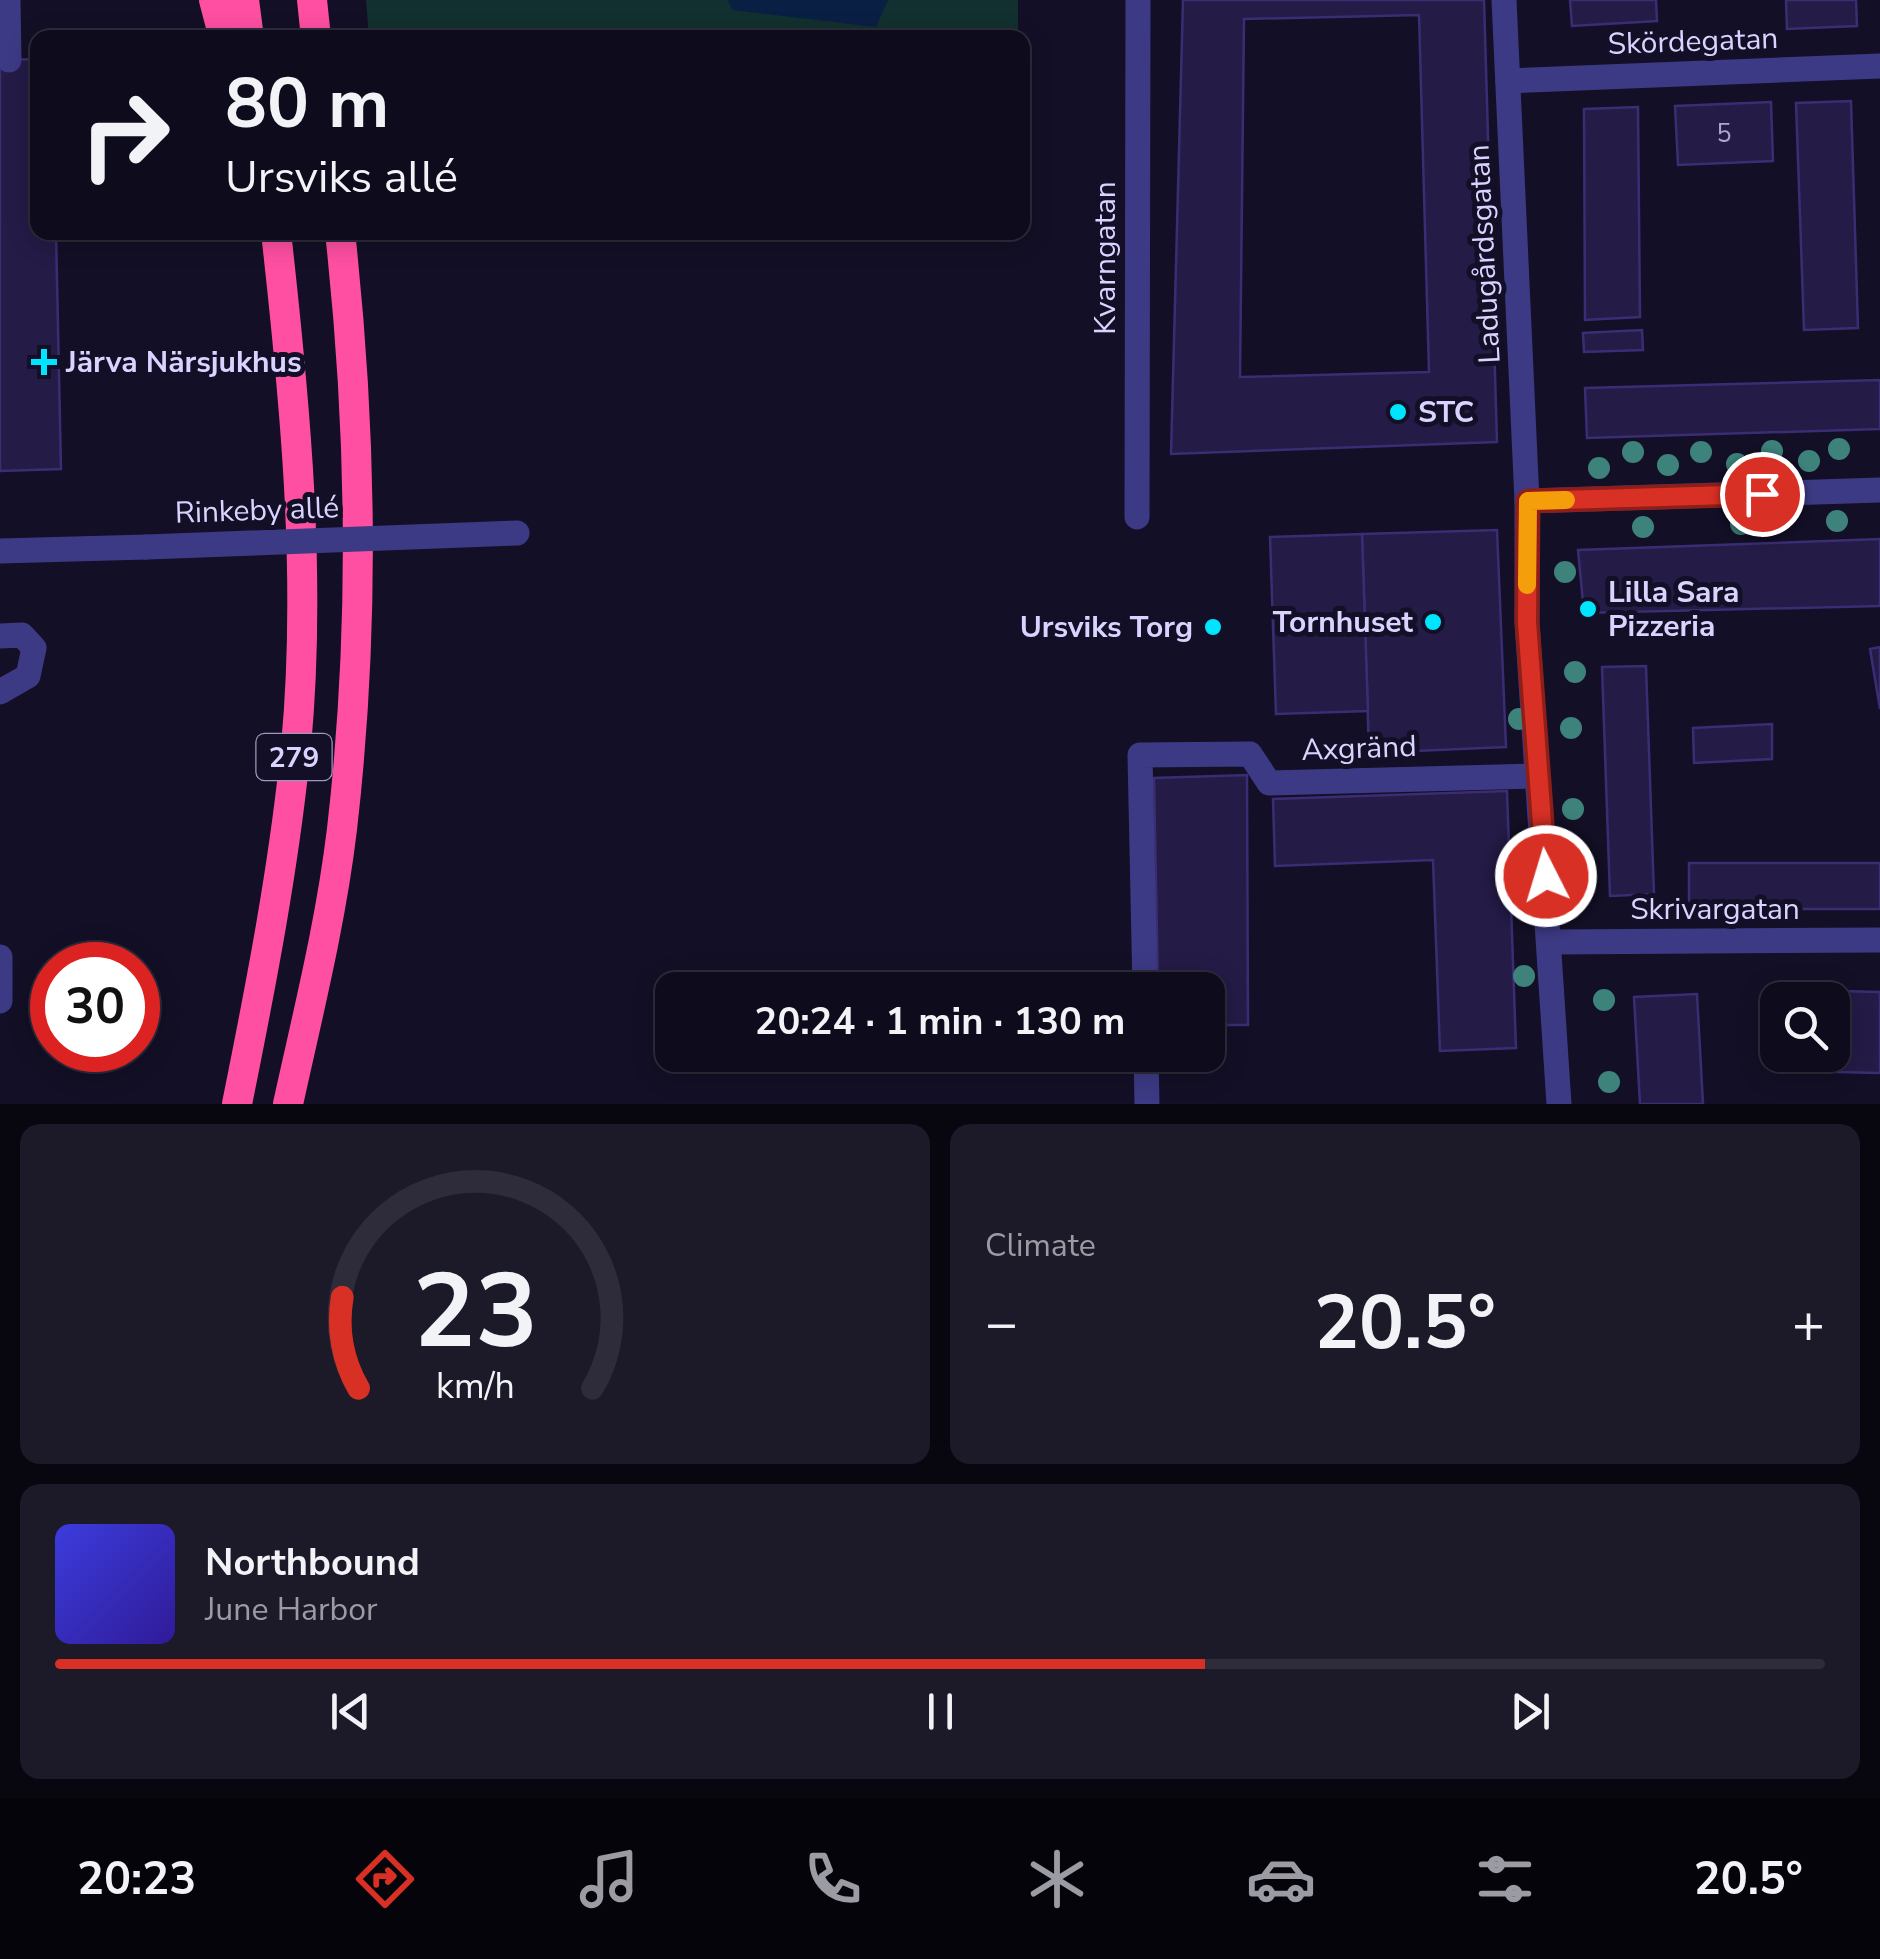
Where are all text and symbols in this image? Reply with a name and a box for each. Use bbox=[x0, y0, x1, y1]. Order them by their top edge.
street label: Skördegatan bbox=[1607, 18, 1779, 65]
text: 80 m bbox=[225, 56, 389, 152]
icon: right bbox=[60, 70, 190, 200]
house number: 5 bbox=[1716, 117, 1732, 151]
street label: Ladugårdsgatan bbox=[1458, 143, 1511, 365]
text: Ursviks allé bbox=[225, 147, 458, 208]
street label: Kvarngatan bbox=[1085, 181, 1126, 335]
place label: Järva Närsjukhus bbox=[65, 342, 302, 383]
marker: Järva Närsjukhus bbox=[31, 349, 57, 375]
place label: STC bbox=[1418, 392, 1474, 433]
marker: STC bbox=[1387, 401, 1409, 423]
pin bbox=[1720, 452, 1805, 537]
icon: arrive bbox=[1735, 467, 1790, 522]
street label: Rinkeby allé bbox=[174, 487, 340, 534]
place label: Lilla Sara Pizzeria bbox=[1608, 572, 1740, 647]
marker: Lilla Sara Pizzeria bbox=[1577, 598, 1599, 620]
place label: Tornhuset bbox=[1273, 602, 1413, 643]
place label: Ursviks Torg bbox=[1020, 607, 1193, 648]
marker: Tornhuset bbox=[1422, 611, 1444, 633]
marker: Ursviks Torg bbox=[1202, 616, 1224, 638]
street label: Axgränd bbox=[1301, 726, 1417, 771]
road number: 279 bbox=[256, 734, 332, 780]
position arrow bbox=[1494, 824, 1598, 928]
street label: Skrivargatan bbox=[1630, 889, 1800, 930]
speed limit sign: 30 bbox=[30, 942, 160, 1072]
map controls bbox=[1760, 982, 1850, 1072]
button: search bbox=[1760, 982, 1850, 1072]
text: 20:24 · 1 min · 130 m bbox=[755, 996, 1125, 1047]
text: Climate bbox=[985, 1224, 1096, 1267]
text: 23 bbox=[413, 1241, 537, 1383]
text: 20.5° bbox=[1314, 1272, 1496, 1374]
text: − bbox=[985, 1286, 1018, 1361]
text: + bbox=[1792, 1286, 1825, 1361]
text: km/h bbox=[436, 1362, 514, 1411]
text: Northbound bbox=[205, 1537, 420, 1588]
text: June Harbor bbox=[205, 1588, 377, 1631]
icon: previous bbox=[323, 1684, 378, 1739]
icon: pause bbox=[913, 1684, 968, 1739]
icon: next bbox=[1503, 1684, 1558, 1739]
icon: directions bbox=[350, 1844, 420, 1914]
icon: music bbox=[574, 1844, 644, 1914]
icon: phone bbox=[798, 1844, 868, 1914]
icon: climate bbox=[1022, 1844, 1092, 1914]
icon: car bbox=[1246, 1844, 1316, 1914]
icon: filters bbox=[1470, 1844, 1540, 1914]
text: 20:23 bbox=[77, 1849, 196, 1910]
text: 20.5° bbox=[1694, 1849, 1803, 1910]

